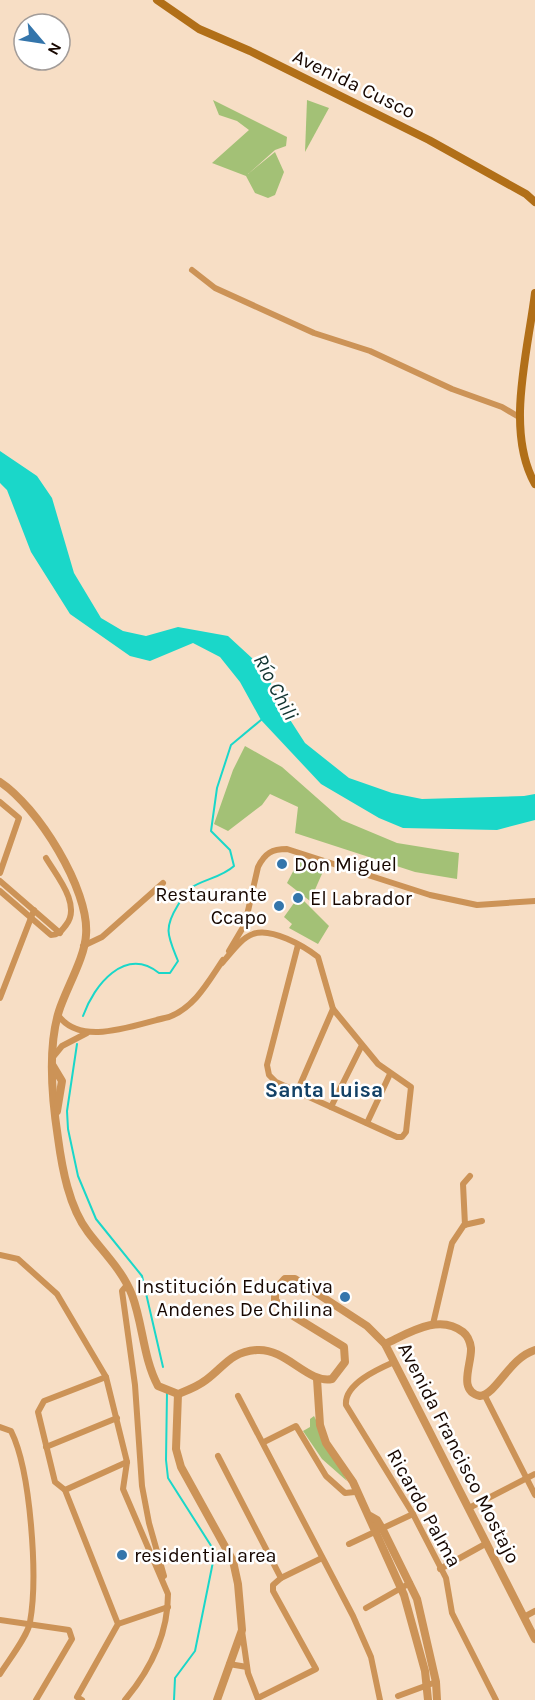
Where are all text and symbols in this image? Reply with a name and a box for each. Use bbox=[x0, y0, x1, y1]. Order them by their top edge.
north arrow bbox=[12, 12, 72, 72]
text: N bbox=[44, 39, 66, 59]
street label: Avenida Cusco bbox=[289, 44, 419, 124]
water label: Río Chili bbox=[249, 650, 304, 725]
place label: Don Miguel bbox=[294, 853, 397, 876]
marker: Don Miguel bbox=[275, 857, 289, 871]
place label: Restaurante Ccapo bbox=[155, 883, 267, 929]
place label: El Labrador bbox=[310, 887, 413, 910]
marker: El Labrador bbox=[291, 891, 305, 905]
marker: Restaurante Ccapo bbox=[272, 899, 286, 913]
district label: Santa Luisa bbox=[265, 1078, 383, 1102]
place label: Institución Educativa Andenes De Chilina bbox=[137, 1275, 333, 1321]
marker: Institución Educativa Andenes De Chilina bbox=[338, 1290, 352, 1304]
street label: Avenida Francisco Mostajo bbox=[393, 1339, 525, 1567]
street label: Ricardo Palma bbox=[382, 1445, 466, 1571]
place label: residential area bbox=[134, 1544, 277, 1567]
marker: residential area bbox=[115, 1548, 129, 1562]

